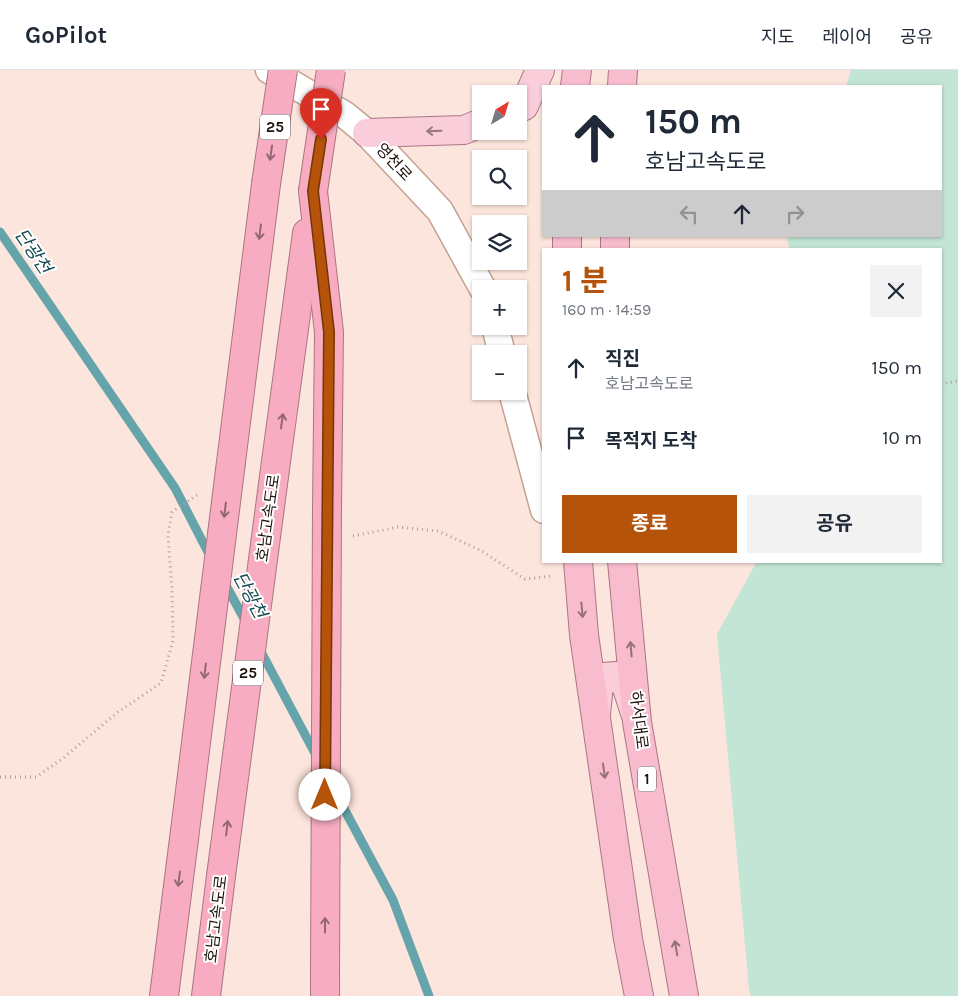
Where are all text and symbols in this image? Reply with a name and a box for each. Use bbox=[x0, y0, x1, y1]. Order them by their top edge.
text: GoPilot bbox=[25, 21, 107, 49]
text: 지도 bbox=[761, 26, 794, 48]
text: 레이어 bbox=[822, 26, 872, 48]
text: 공유 bbox=[900, 26, 933, 48]
north arrow bbox=[472, 85, 528, 140]
map controls bbox=[472, 85, 527, 400]
pin bbox=[300, 88, 342, 139]
icon: arrive bbox=[307, 95, 335, 123]
text: 150 m bbox=[645, 101, 742, 142]
icon: ahead bbox=[562, 105, 627, 170]
road number: 25 bbox=[260, 114, 290, 140]
one-way arrow bbox=[426, 126, 442, 136]
street label: 영천로 bbox=[372, 139, 416, 185]
one-way arrow bbox=[266, 145, 276, 161]
text: 호남고속도로 bbox=[645, 149, 766, 175]
button: search bbox=[472, 150, 527, 205]
icon: left bbox=[675, 200, 703, 228]
icon: ahead bbox=[728, 200, 756, 228]
icon: right bbox=[781, 200, 809, 228]
button: layers bbox=[472, 215, 527, 270]
water label: 단광천 bbox=[10, 224, 57, 280]
one-way arrow bbox=[255, 224, 265, 240]
text: 1 분 bbox=[562, 263, 608, 299]
button: close bbox=[870, 265, 922, 317]
button: + bbox=[472, 280, 527, 335]
text: 160 m · 14:59 bbox=[562, 300, 651, 319]
button: − bbox=[472, 345, 527, 400]
text: 직진 bbox=[605, 348, 640, 370]
icon: ahead bbox=[562, 354, 590, 382]
text: 150 m bbox=[871, 357, 922, 379]
text: 호남고속도로 bbox=[605, 374, 693, 393]
one-way arrow bbox=[277, 413, 287, 429]
icon: arrive bbox=[562, 424, 590, 452]
text: 10 m bbox=[882, 427, 922, 449]
text: 목적지 도착 bbox=[605, 430, 697, 452]
street label: 호남고속도로 bbox=[252, 473, 284, 563]
button: 종료 bbox=[562, 495, 737, 553]
button: 공유 bbox=[747, 495, 922, 553]
one-way arrow bbox=[220, 502, 230, 518]
water label: 단광천 bbox=[229, 568, 273, 624]
one-way arrow bbox=[577, 602, 587, 618]
one-way arrow bbox=[626, 641, 635, 657]
road number: 25 bbox=[233, 660, 263, 686]
one-way arrow bbox=[199, 663, 209, 679]
street label: 하서대로 bbox=[626, 690, 652, 751]
one-way arrow bbox=[599, 762, 609, 778]
road number: 1 bbox=[638, 766, 656, 792]
position arrow bbox=[298, 768, 350, 820]
one-way arrow bbox=[222, 820, 232, 836]
one-way arrow bbox=[174, 871, 184, 887]
street label: 호남고속도로 bbox=[201, 874, 231, 964]
one-way arrow bbox=[320, 917, 330, 934]
one-way arrow bbox=[670, 940, 680, 956]

